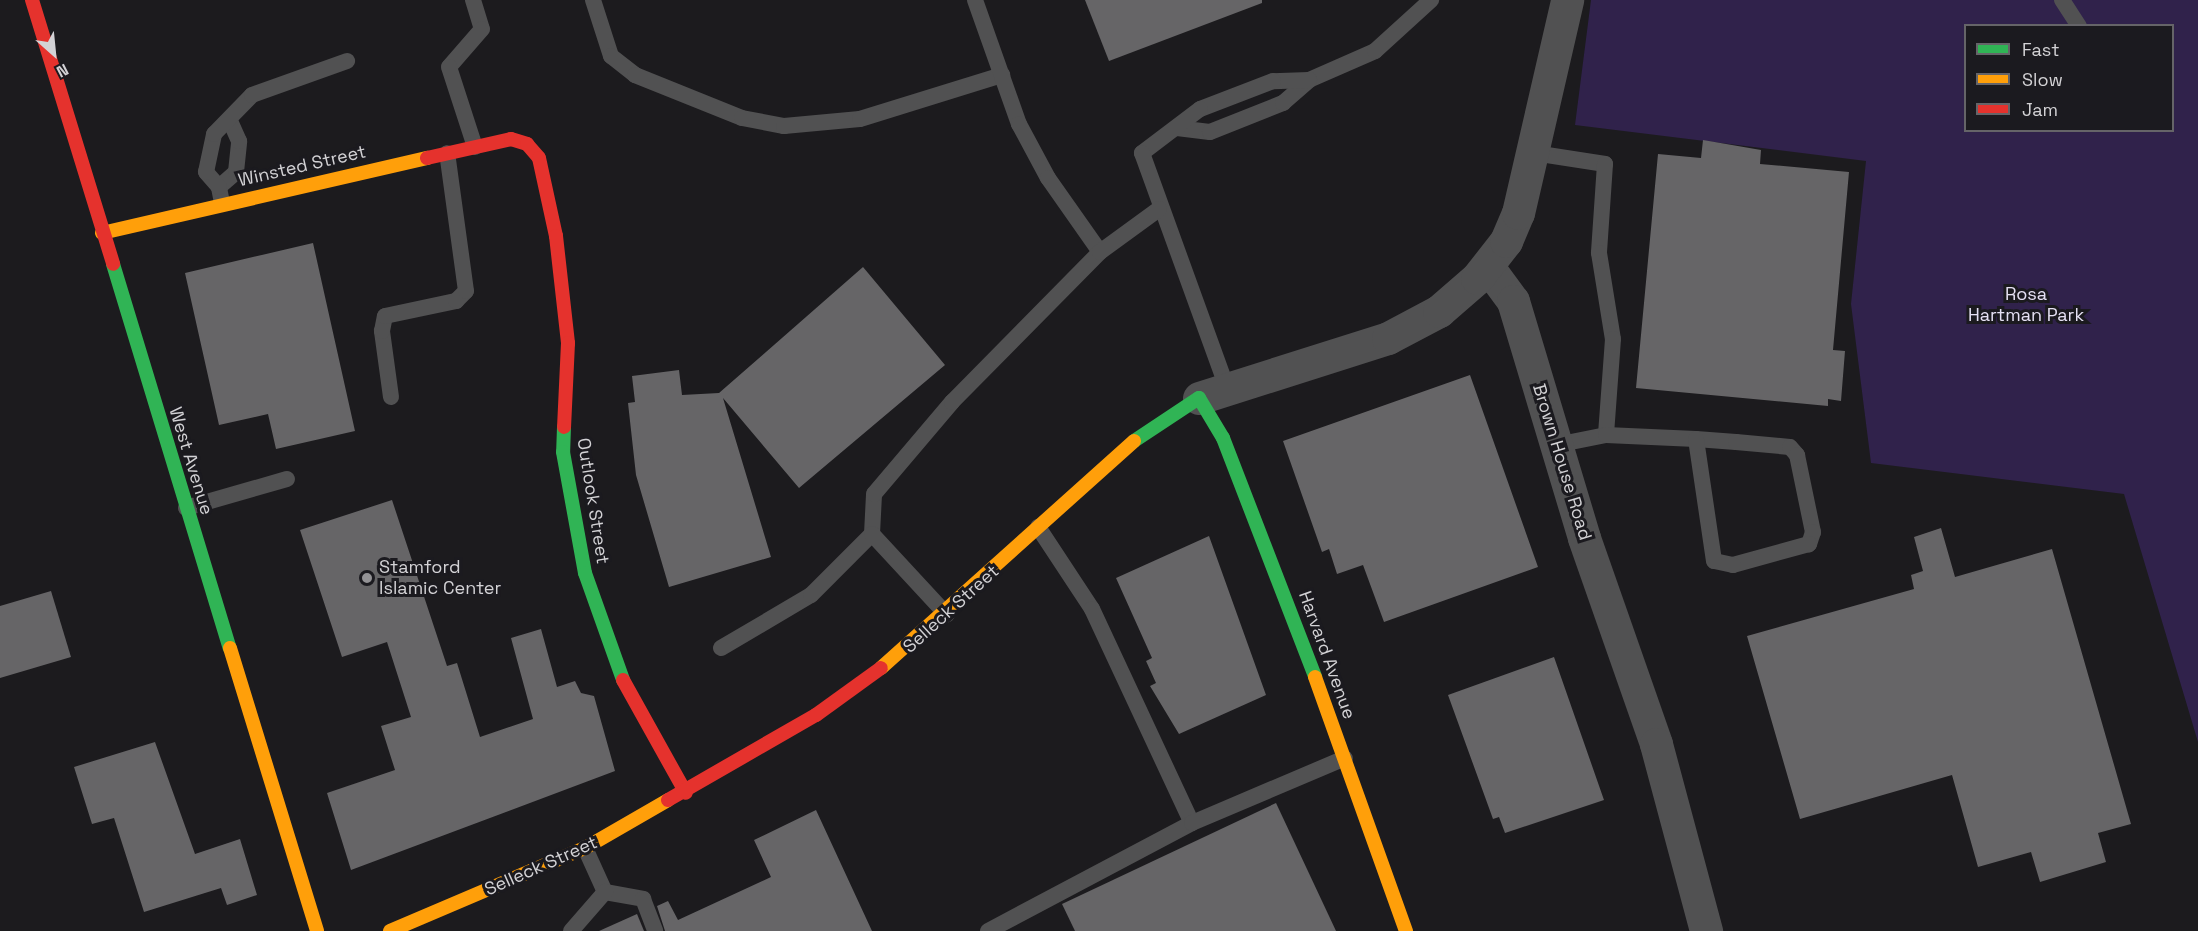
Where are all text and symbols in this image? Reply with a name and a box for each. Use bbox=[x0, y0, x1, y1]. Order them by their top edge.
north arrow bbox=[24, 24, 84, 84]
legend bbox=[1964, 24, 2174, 132]
text: Fast bbox=[2022, 38, 2059, 61]
text: N bbox=[53, 59, 72, 82]
text: Slow bbox=[2022, 68, 2063, 91]
text: Jam bbox=[2022, 98, 2058, 121]
street label: Winsted Street bbox=[236, 141, 368, 191]
park label: Rosa Hartman Park bbox=[1968, 284, 2084, 326]
street label: Brown House Road bbox=[1528, 381, 1596, 543]
street label: West Avenue bbox=[164, 404, 218, 518]
street label: Outlook Street bbox=[572, 436, 614, 566]
place label: Stamford Islamic Center bbox=[379, 557, 501, 600]
street label: Selleck Street bbox=[899, 560, 1003, 658]
marker: Stamford Islamic Center bbox=[360, 571, 374, 585]
street label: Harvard Avenue bbox=[1294, 588, 1360, 722]
street label: Selleck Street bbox=[481, 831, 601, 901]

